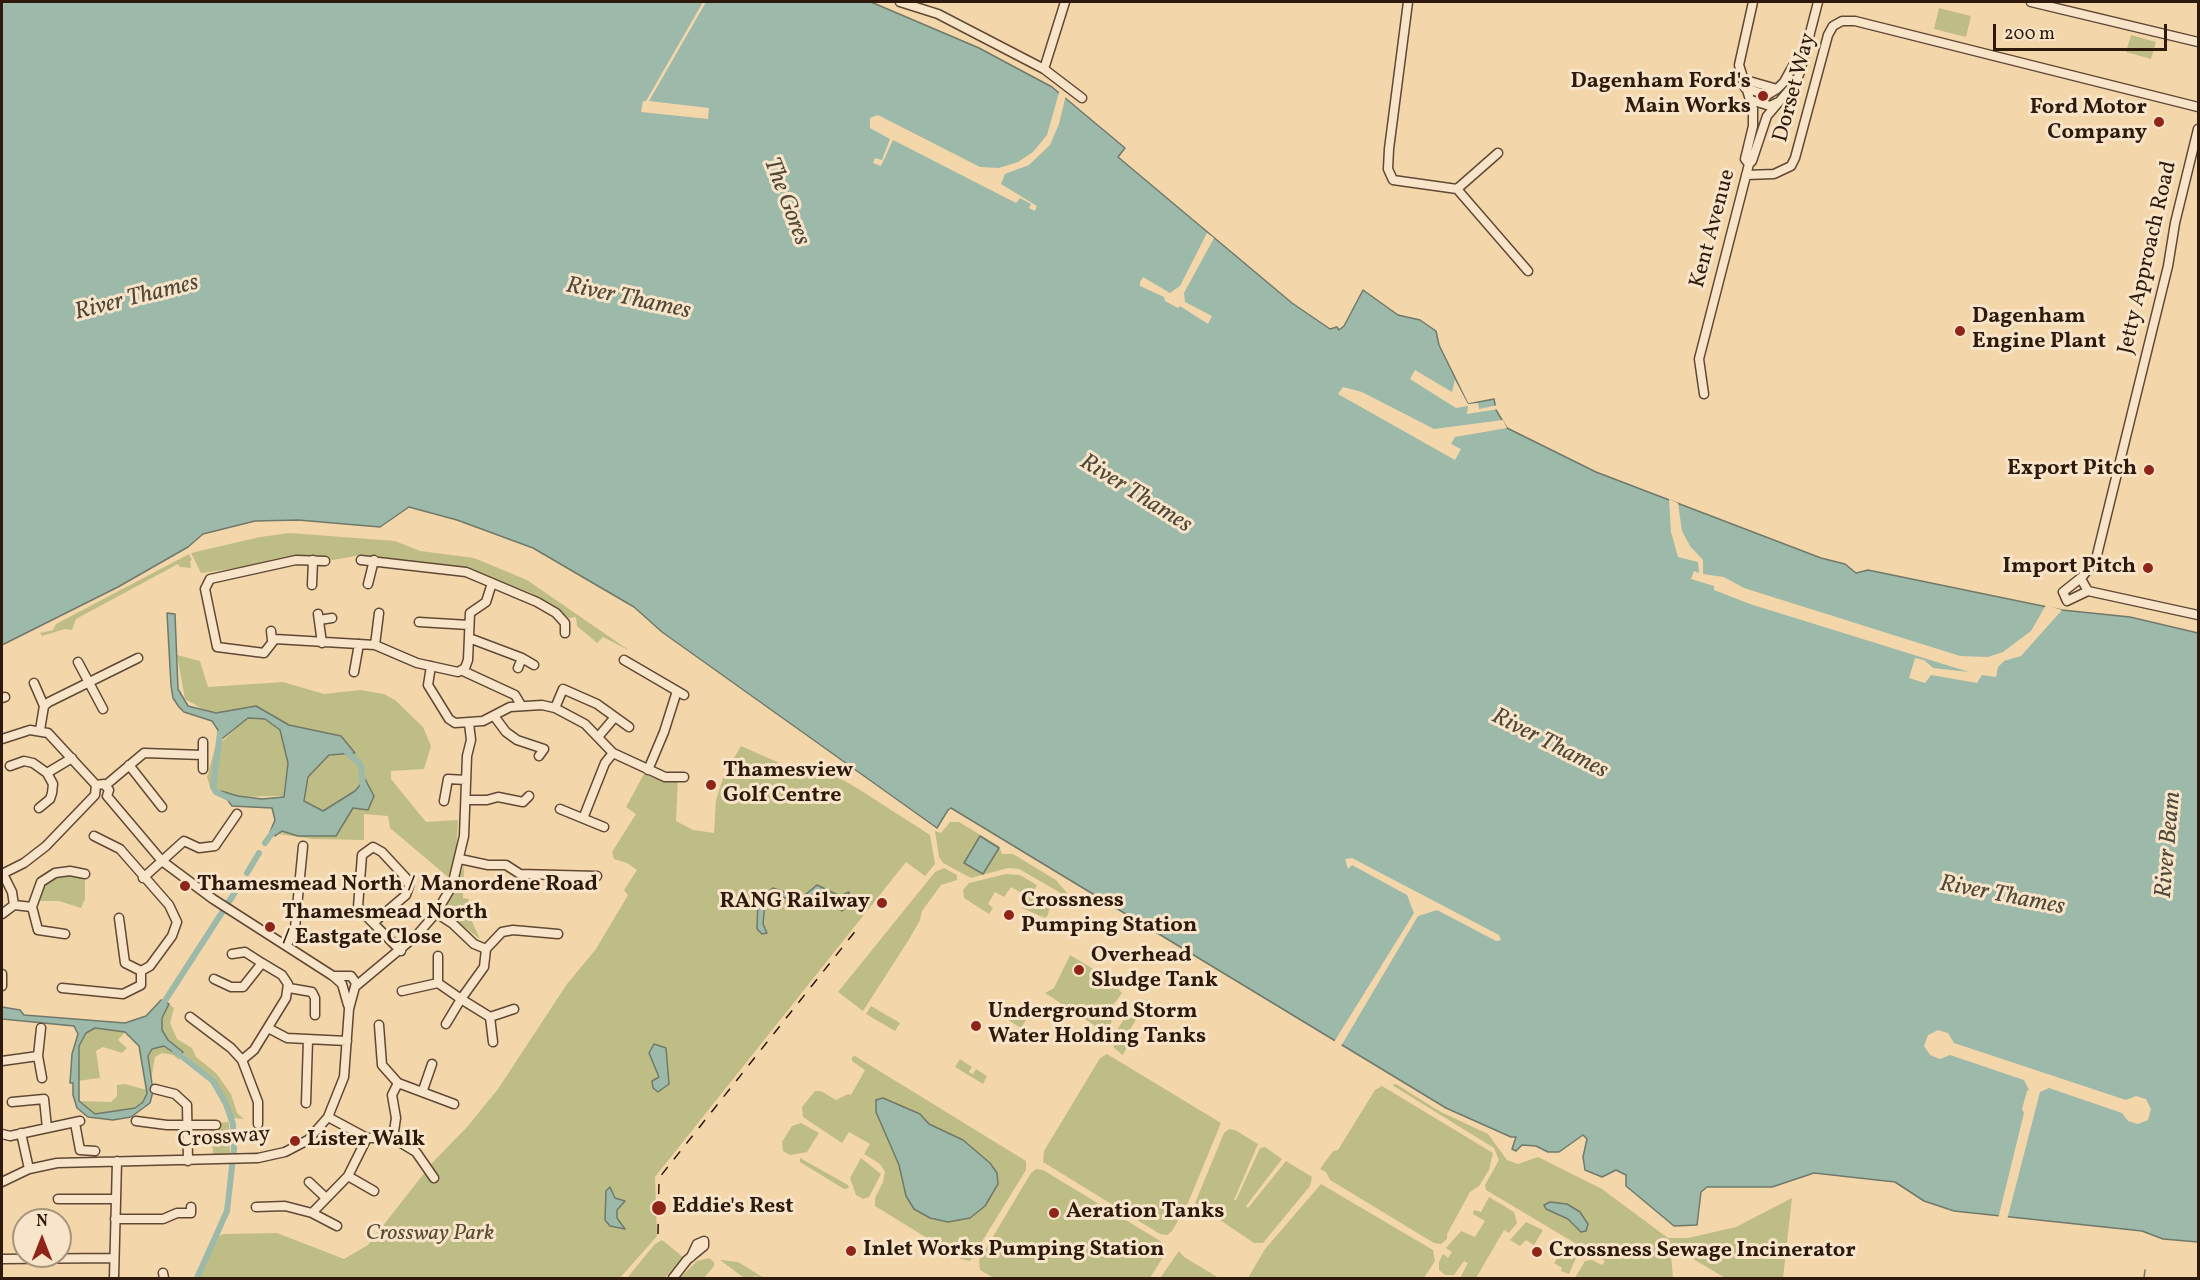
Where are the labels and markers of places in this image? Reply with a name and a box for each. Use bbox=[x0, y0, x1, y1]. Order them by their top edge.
place label: Dagenham Ford's Main Works bbox=[1571, 70, 1751, 122]
marker: Dagenham Ford's Main Works bbox=[1756, 89, 1770, 103]
place label: Ford Motor Company bbox=[2030, 96, 2147, 148]
marker: Ford Motor Company bbox=[2152, 115, 2166, 129]
place label: Dagenham Engine Plant bbox=[1972, 305, 2106, 356]
marker: Dagenham Engine Plant bbox=[1953, 324, 1967, 338]
place label: Export Pitch bbox=[2007, 457, 2137, 483]
marker: Export Pitch bbox=[2142, 463, 2156, 477]
place label: Import Pitch bbox=[2003, 555, 2136, 581]
marker: Import Pitch bbox=[2141, 561, 2155, 575]
place label: Thamesview Golf Centre bbox=[723, 759, 853, 810]
marker: Thamesview Golf Centre bbox=[704, 778, 718, 792]
place label: Thamesmead North / Manordene Road bbox=[197, 873, 598, 899]
marker: Thamesmead North / Manordene Road bbox=[178, 879, 192, 893]
place label: Crossness Pumping Station bbox=[1021, 889, 1197, 940]
place label: RANG Railway bbox=[719, 890, 870, 916]
marker: RANG Railway bbox=[875, 896, 889, 910]
place label: Thamesmead North / Eastgate Close bbox=[282, 901, 488, 952]
marker: Crossness Pumping Station bbox=[1002, 908, 1016, 922]
marker: Thamesmead North / Eastgate Close bbox=[263, 920, 277, 934]
place label: Overhead Sludge Tank bbox=[1091, 944, 1218, 996]
marker: Overhead Sludge Tank bbox=[1072, 963, 1086, 977]
place label: Underground Storm Water Holding Tanks bbox=[988, 1000, 1206, 1052]
marker: Underground Storm Water Holding Tanks bbox=[969, 1019, 983, 1033]
place label: Lister Walk bbox=[307, 1128, 425, 1154]
marker: Lister Walk bbox=[288, 1134, 302, 1148]
place label: Eddie's Rest bbox=[672, 1195, 793, 1221]
marker: Eddie's Rest bbox=[650, 1199, 668, 1217]
place label: Aeration Tanks bbox=[1066, 1200, 1224, 1226]
marker: Aeration Tanks bbox=[1047, 1206, 1061, 1220]
place label: Inlet Works Pumping Station bbox=[863, 1238, 1164, 1264]
place label: Crossness Sewage Incinerator bbox=[1549, 1239, 1856, 1265]
marker: Inlet Works Pumping Station bbox=[844, 1244, 858, 1258]
marker: Crossness Sewage Incinerator bbox=[1530, 1245, 1544, 1259]

